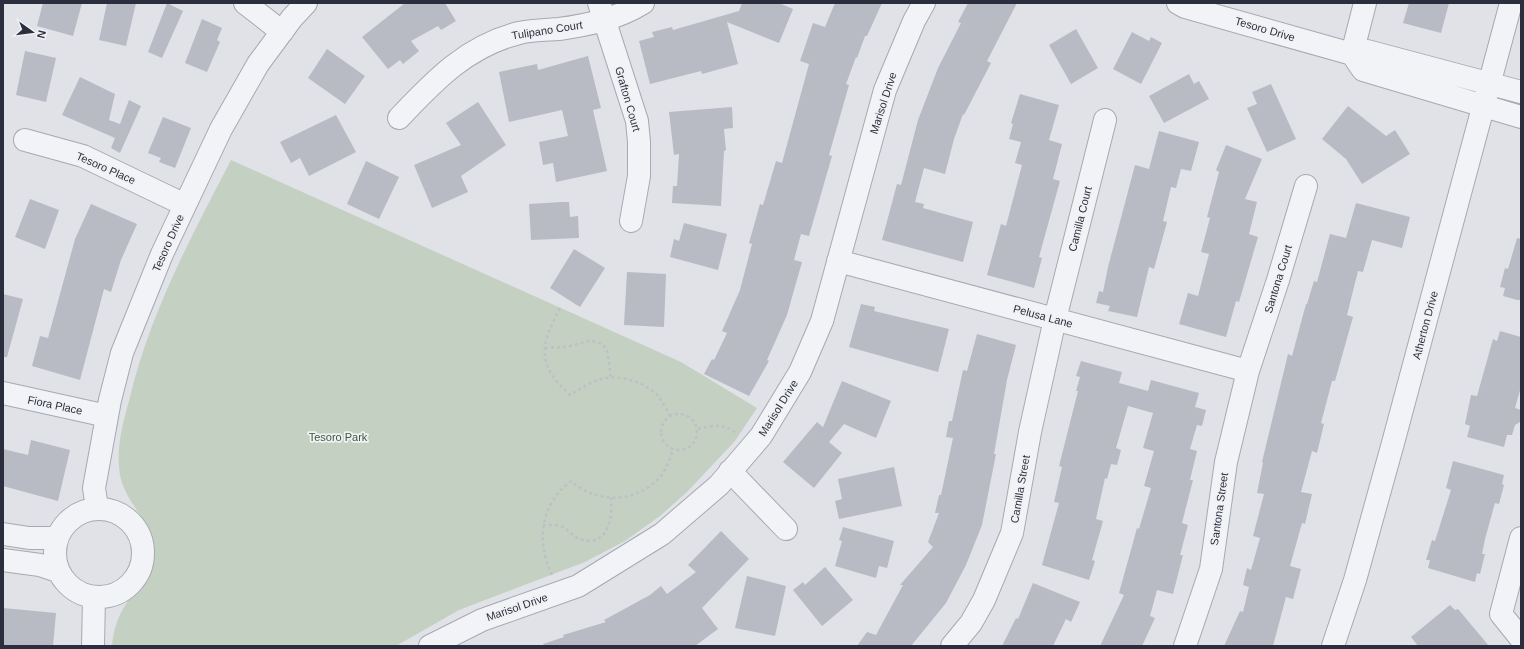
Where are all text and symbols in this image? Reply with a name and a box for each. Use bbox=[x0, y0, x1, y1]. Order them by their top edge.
north arrow bbox=[12, 12, 52, 52]
street label: Tesoro Drive bbox=[1234, 15, 1296, 43]
street label: Tulipano Court bbox=[511, 18, 583, 42]
text: N bbox=[35, 29, 48, 40]
street label: Grafton Court bbox=[613, 65, 643, 133]
street label: Marisol Drive bbox=[867, 71, 899, 135]
street label: Tesoro Place bbox=[75, 150, 137, 186]
street label: Camilla Court bbox=[1066, 185, 1094, 253]
street label: Tesoro Drive bbox=[150, 212, 186, 274]
street label: Santona Court bbox=[1262, 243, 1294, 315]
street label: Atherton Drive bbox=[1410, 289, 1440, 361]
street label: Pelusa Lane bbox=[1012, 302, 1074, 330]
street label: Marisol Drive bbox=[756, 378, 800, 438]
street label: Fiora Place bbox=[27, 393, 83, 417]
park label: Tesoro Park bbox=[309, 431, 368, 443]
street label: Camilla Street bbox=[1008, 454, 1032, 524]
street label: Santona Street bbox=[1208, 472, 1230, 546]
street label: Marisol Drive bbox=[485, 591, 549, 623]

